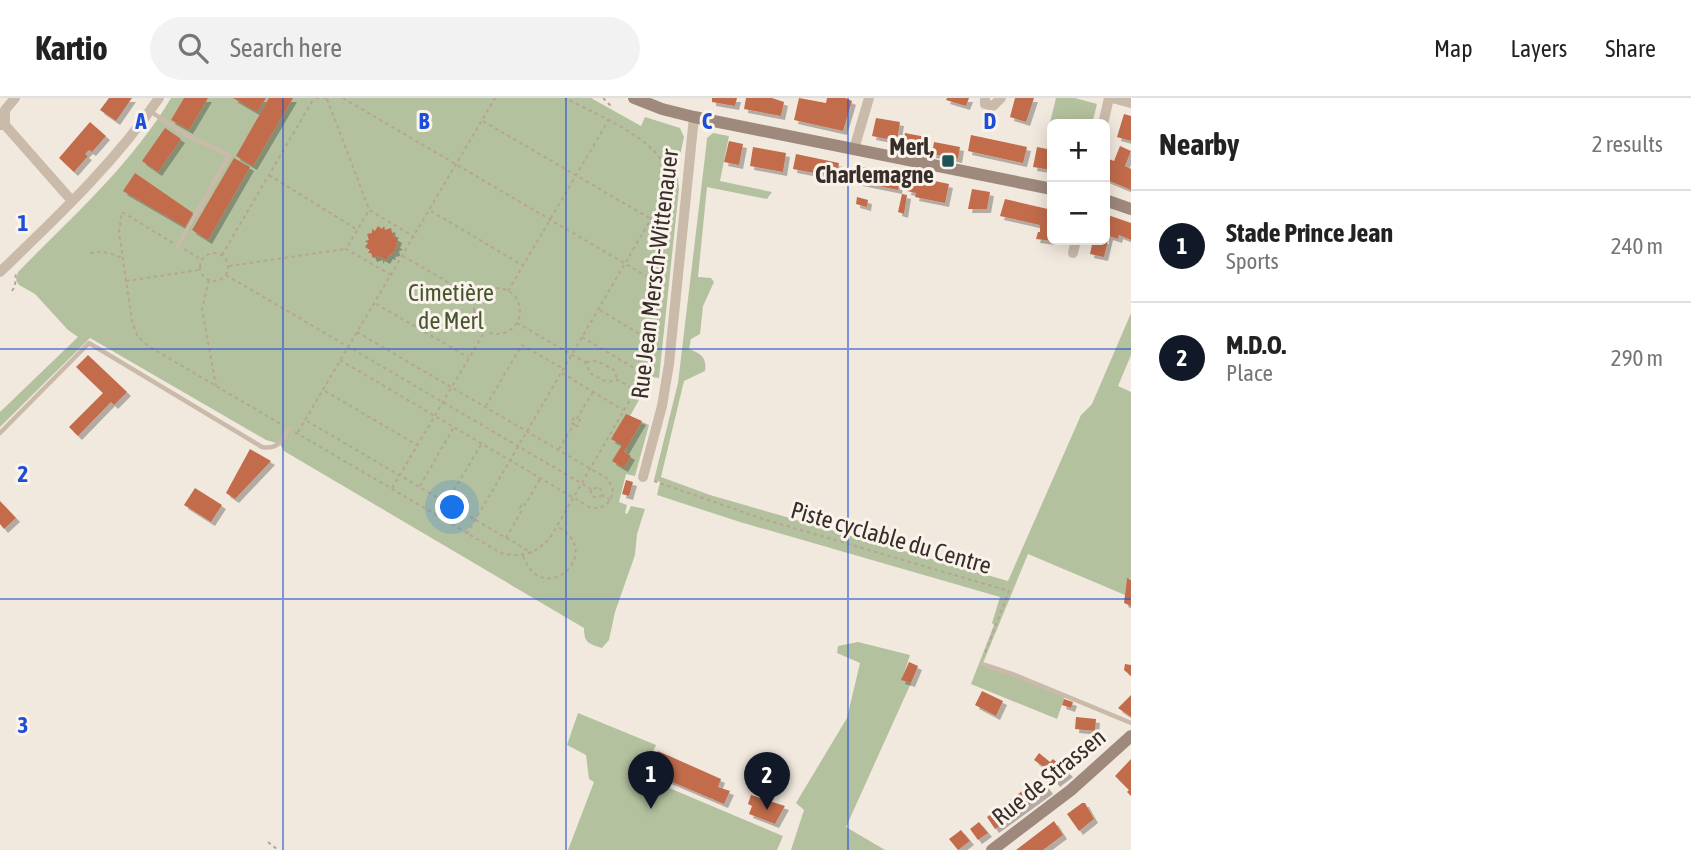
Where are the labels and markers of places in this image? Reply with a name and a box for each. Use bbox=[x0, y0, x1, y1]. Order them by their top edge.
place label: Merl, Charlemagne bbox=[815, 133, 934, 188]
marker: Merl, Charlemagne bbox=[940, 153, 956, 169]
pin: 1 bbox=[628, 751, 674, 809]
pin: 2 bbox=[744, 752, 790, 810]

